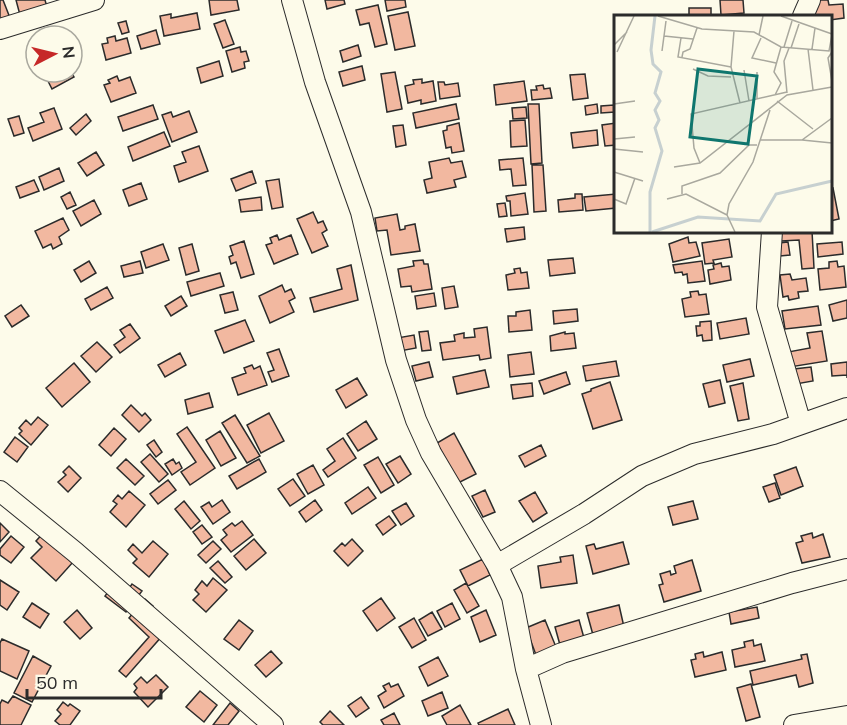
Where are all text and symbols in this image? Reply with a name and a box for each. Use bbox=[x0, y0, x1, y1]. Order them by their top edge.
inset map bbox=[614, 15, 832, 232]
north arrow bbox=[24, 24, 84, 84]
text: N bbox=[58, 45, 80, 59]
scale bar bbox=[27, 662, 160, 700]
text: 50 m bbox=[36, 671, 78, 694]

